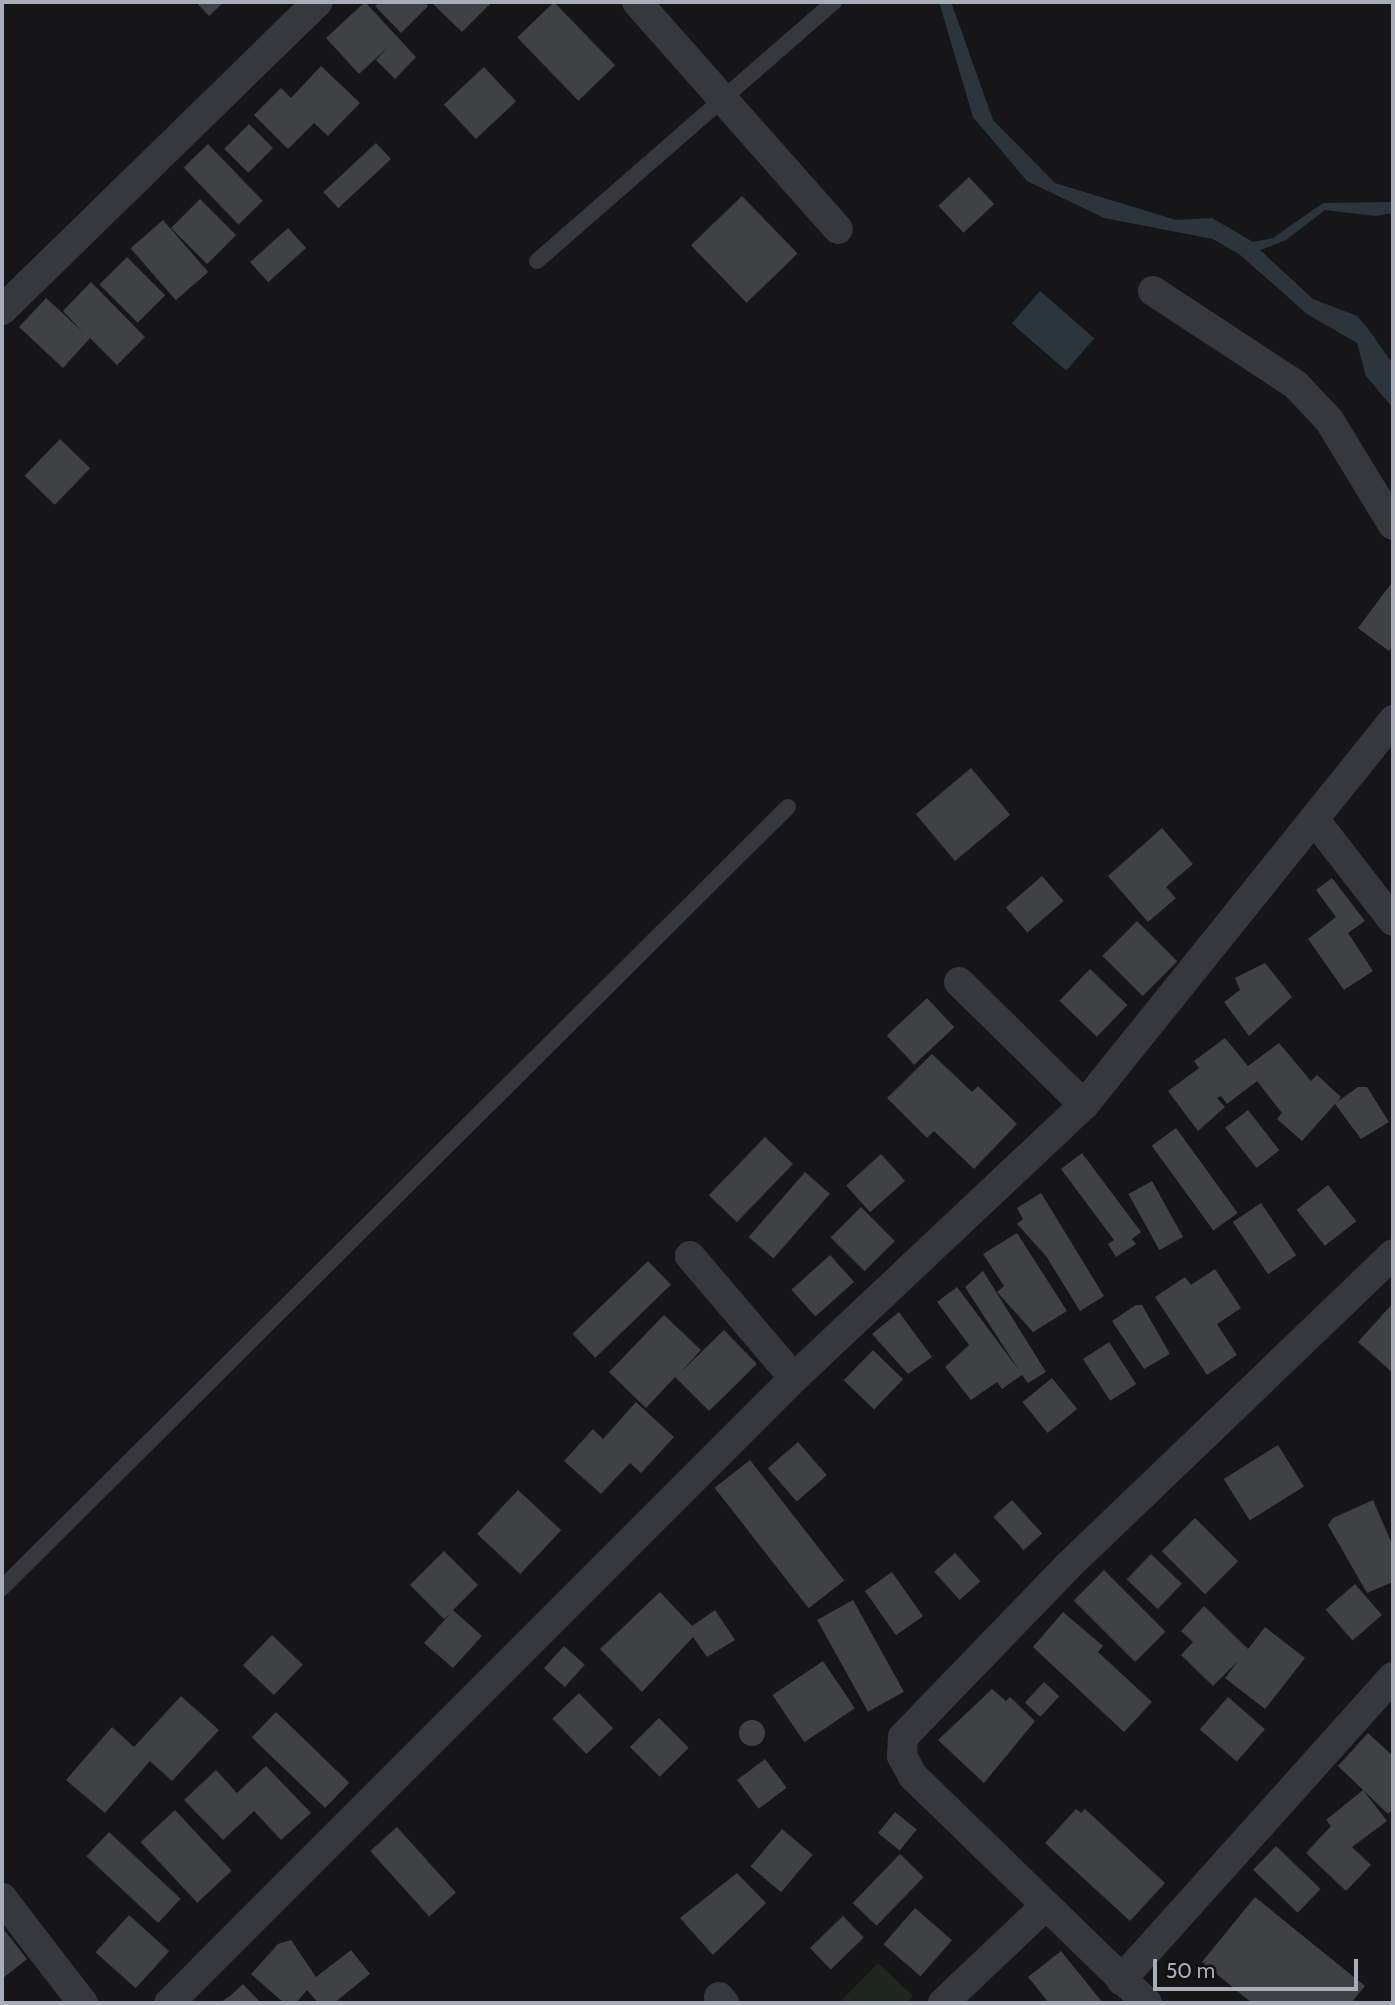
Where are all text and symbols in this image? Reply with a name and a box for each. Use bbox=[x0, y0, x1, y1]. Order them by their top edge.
scale bar bbox=[1157, 1946, 1362, 1990]
text: 50 m bbox=[1166, 1958, 1215, 1983]

